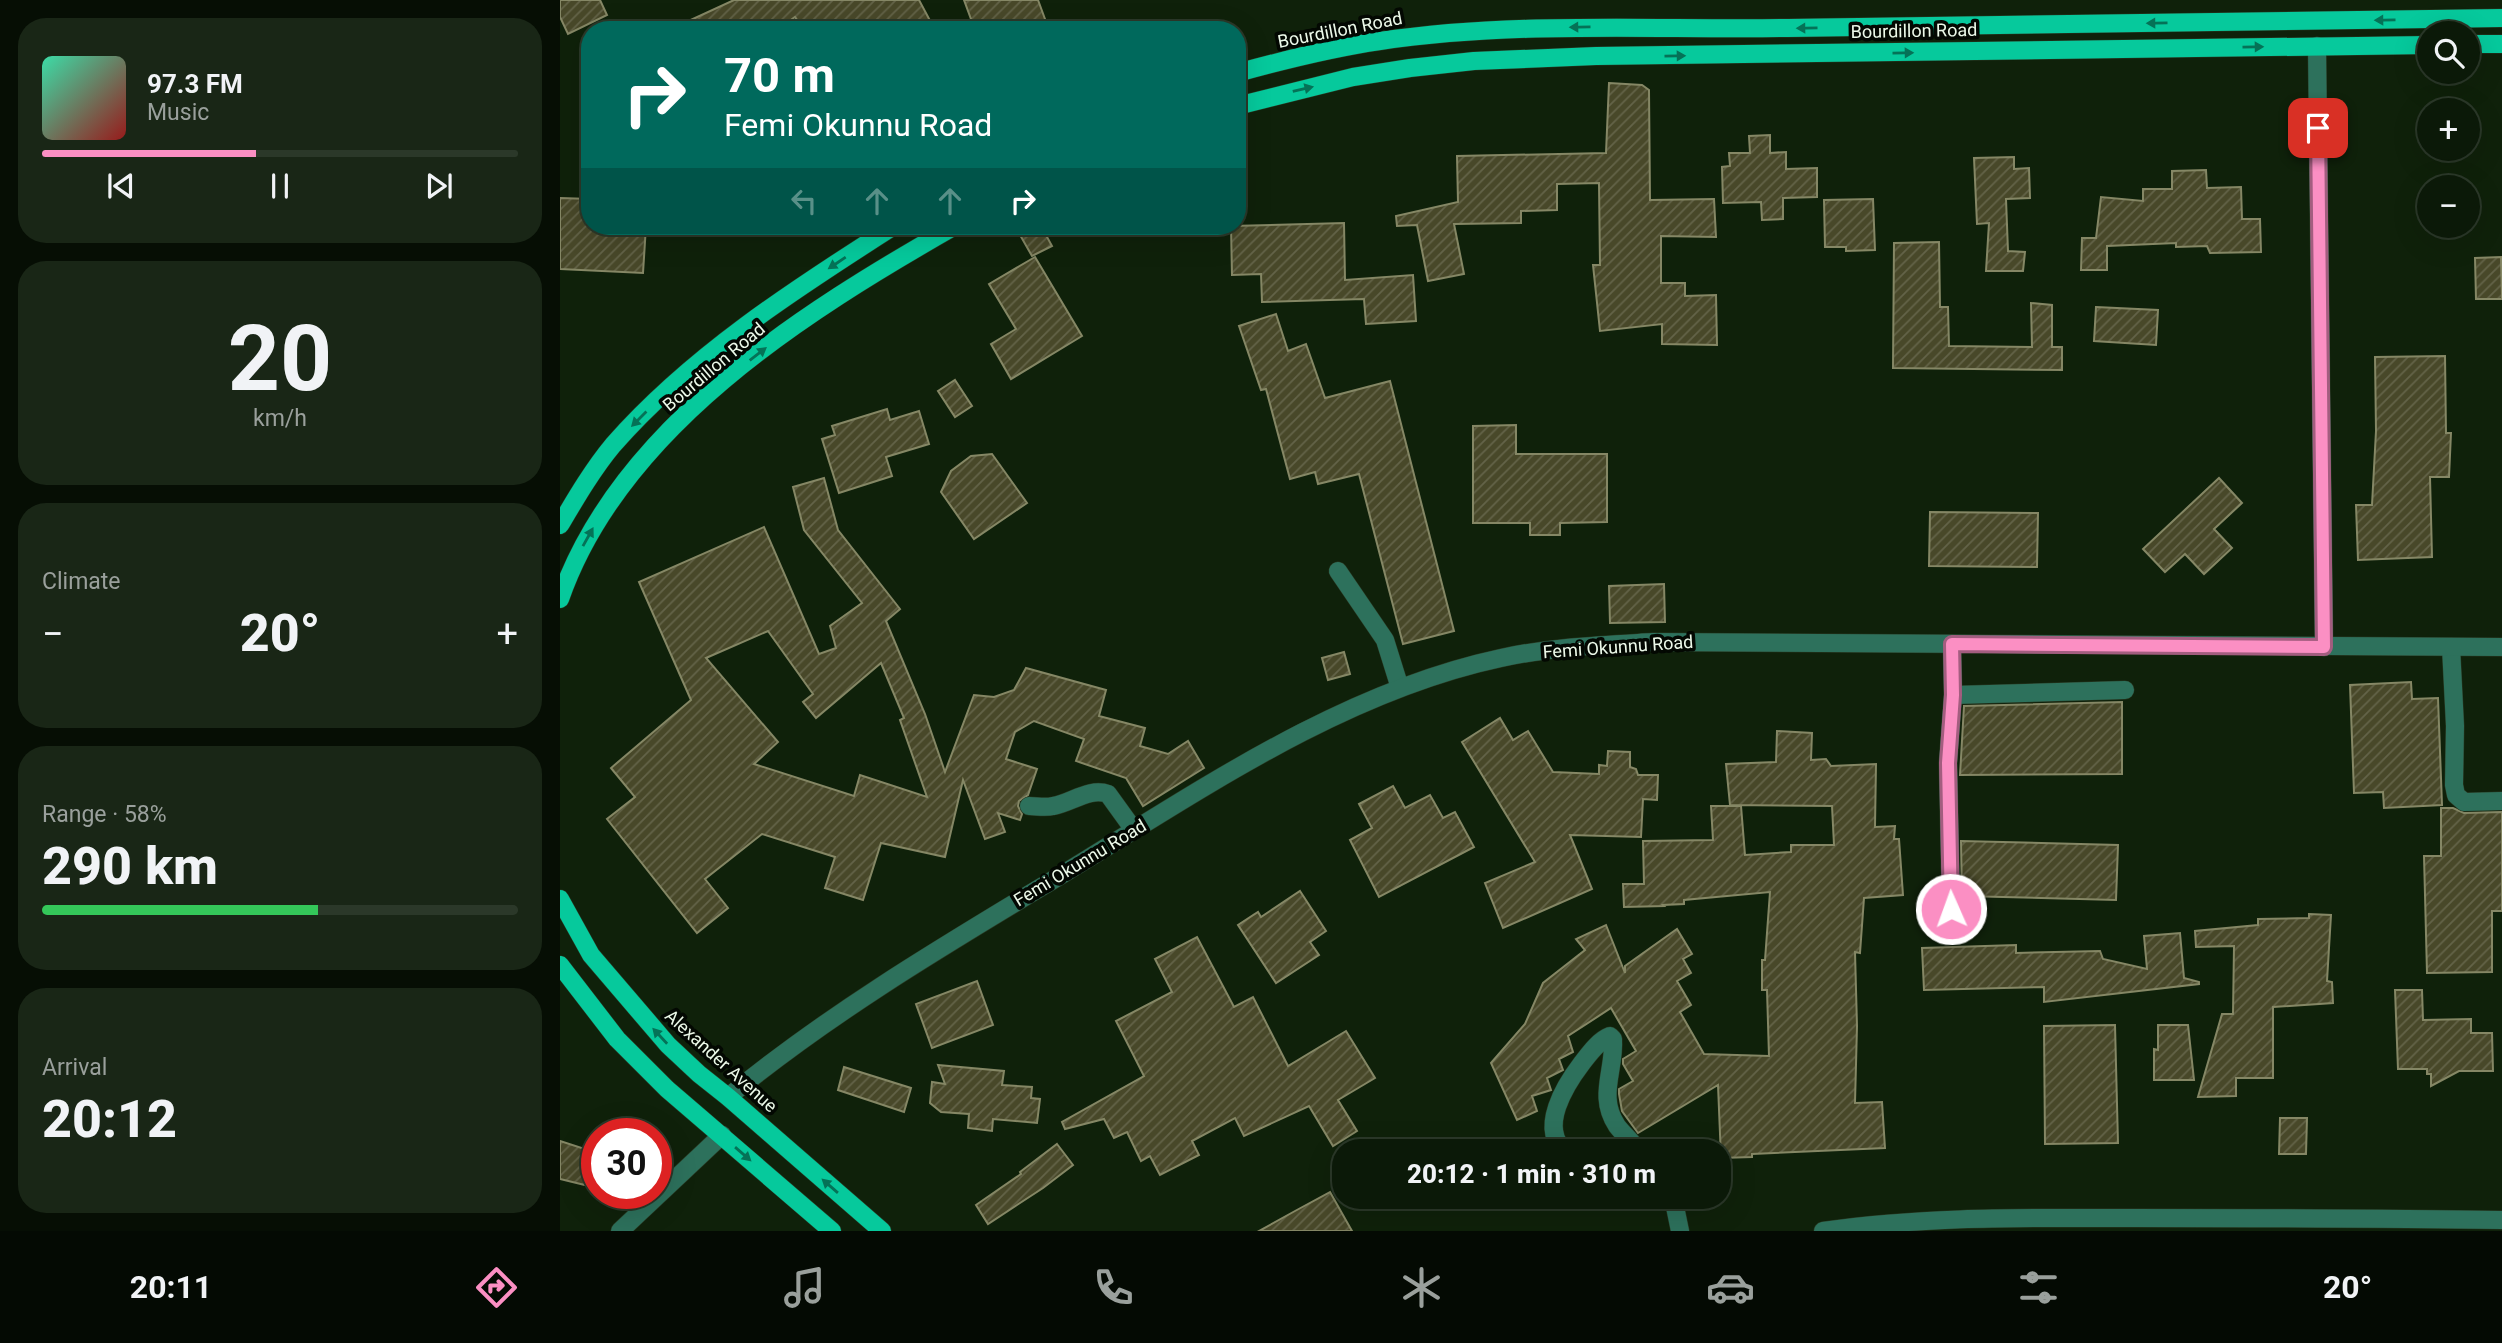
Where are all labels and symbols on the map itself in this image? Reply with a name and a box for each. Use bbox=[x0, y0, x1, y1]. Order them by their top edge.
street label: Bourdillon Road bbox=[1276, 7, 1404, 52]
one-way arrow bbox=[2374, 14, 2396, 26]
one-way arrow bbox=[2146, 17, 2168, 29]
street label: Bourdillon Road bbox=[1851, 19, 1977, 42]
one-way arrow bbox=[1569, 22, 1591, 33]
one-way arrow bbox=[1796, 22, 1818, 34]
one-way arrow bbox=[2242, 42, 2264, 53]
one-way arrow bbox=[1892, 47, 1914, 58]
one-way arrow bbox=[1664, 50, 1686, 62]
one-way arrow bbox=[1292, 83, 1314, 94]
pin bbox=[2288, 98, 2348, 158]
one-way arrow bbox=[828, 256, 846, 270]
street label: Bourdillon Road bbox=[658, 318, 769, 415]
one-way arrow bbox=[749, 346, 767, 361]
one-way arrow bbox=[631, 410, 648, 427]
one-way arrow bbox=[582, 528, 594, 547]
street label: Femi Okunnu Road bbox=[1542, 631, 1694, 662]
street label: Femi Okunnu Road bbox=[1010, 815, 1150, 910]
position arrow bbox=[1914, 872, 1988, 946]
street label: Alexander Avenue bbox=[661, 1005, 782, 1116]
one-way arrow bbox=[652, 1028, 668, 1045]
speed limit sign: 30 bbox=[581, 1118, 672, 1209]
one-way arrow bbox=[735, 1146, 752, 1161]
one-way arrow bbox=[822, 1179, 839, 1194]

